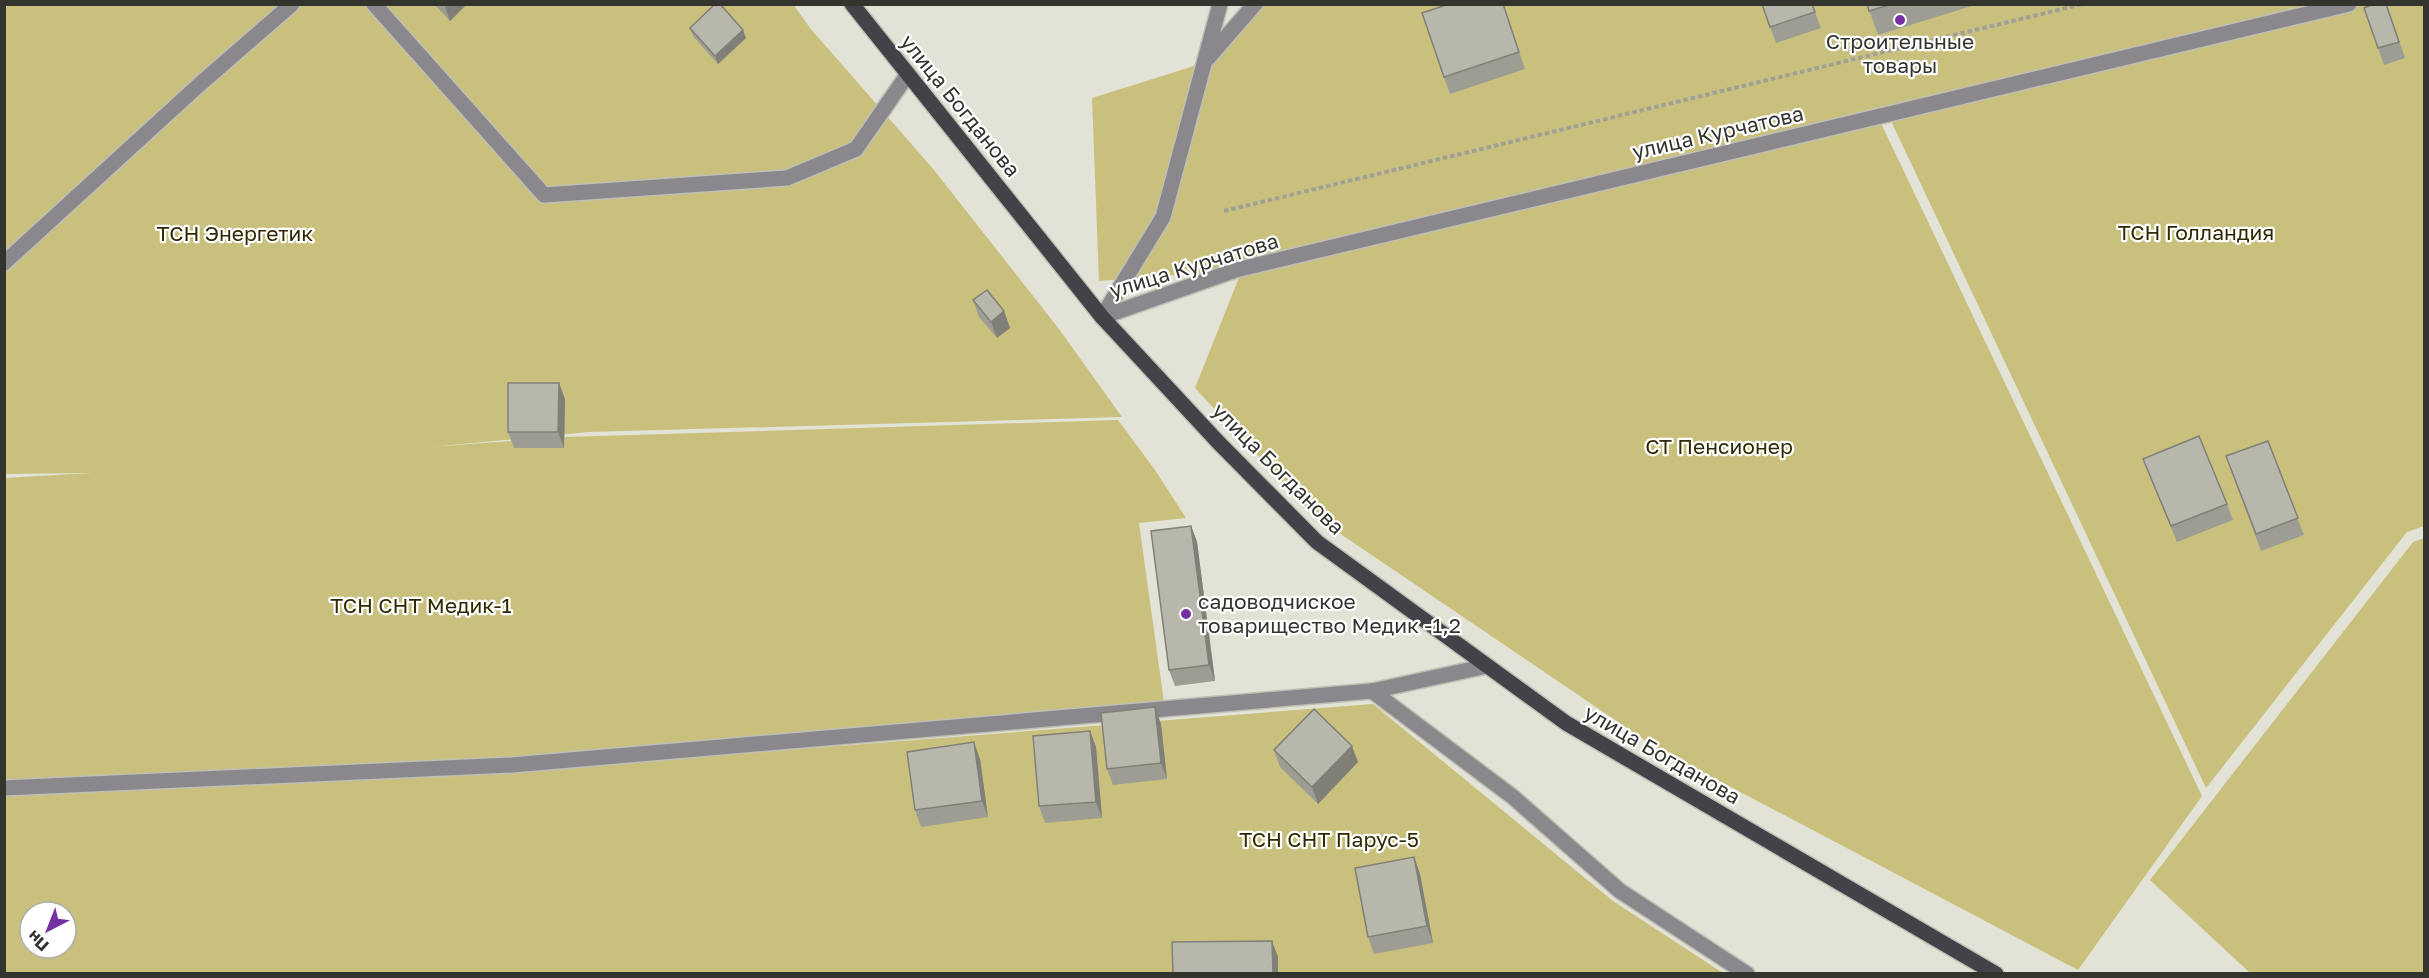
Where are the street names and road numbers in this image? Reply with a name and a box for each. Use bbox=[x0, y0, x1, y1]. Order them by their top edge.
street label: улица Богданова bbox=[895, 29, 1026, 182]
street label: улица Курчатова bbox=[1630, 100, 1806, 164]
street label: улица Курчатова bbox=[1106, 227, 1281, 303]
street label: улица Богданова bbox=[1207, 397, 1350, 540]
street label: улица Богданова bbox=[1580, 699, 1745, 809]

